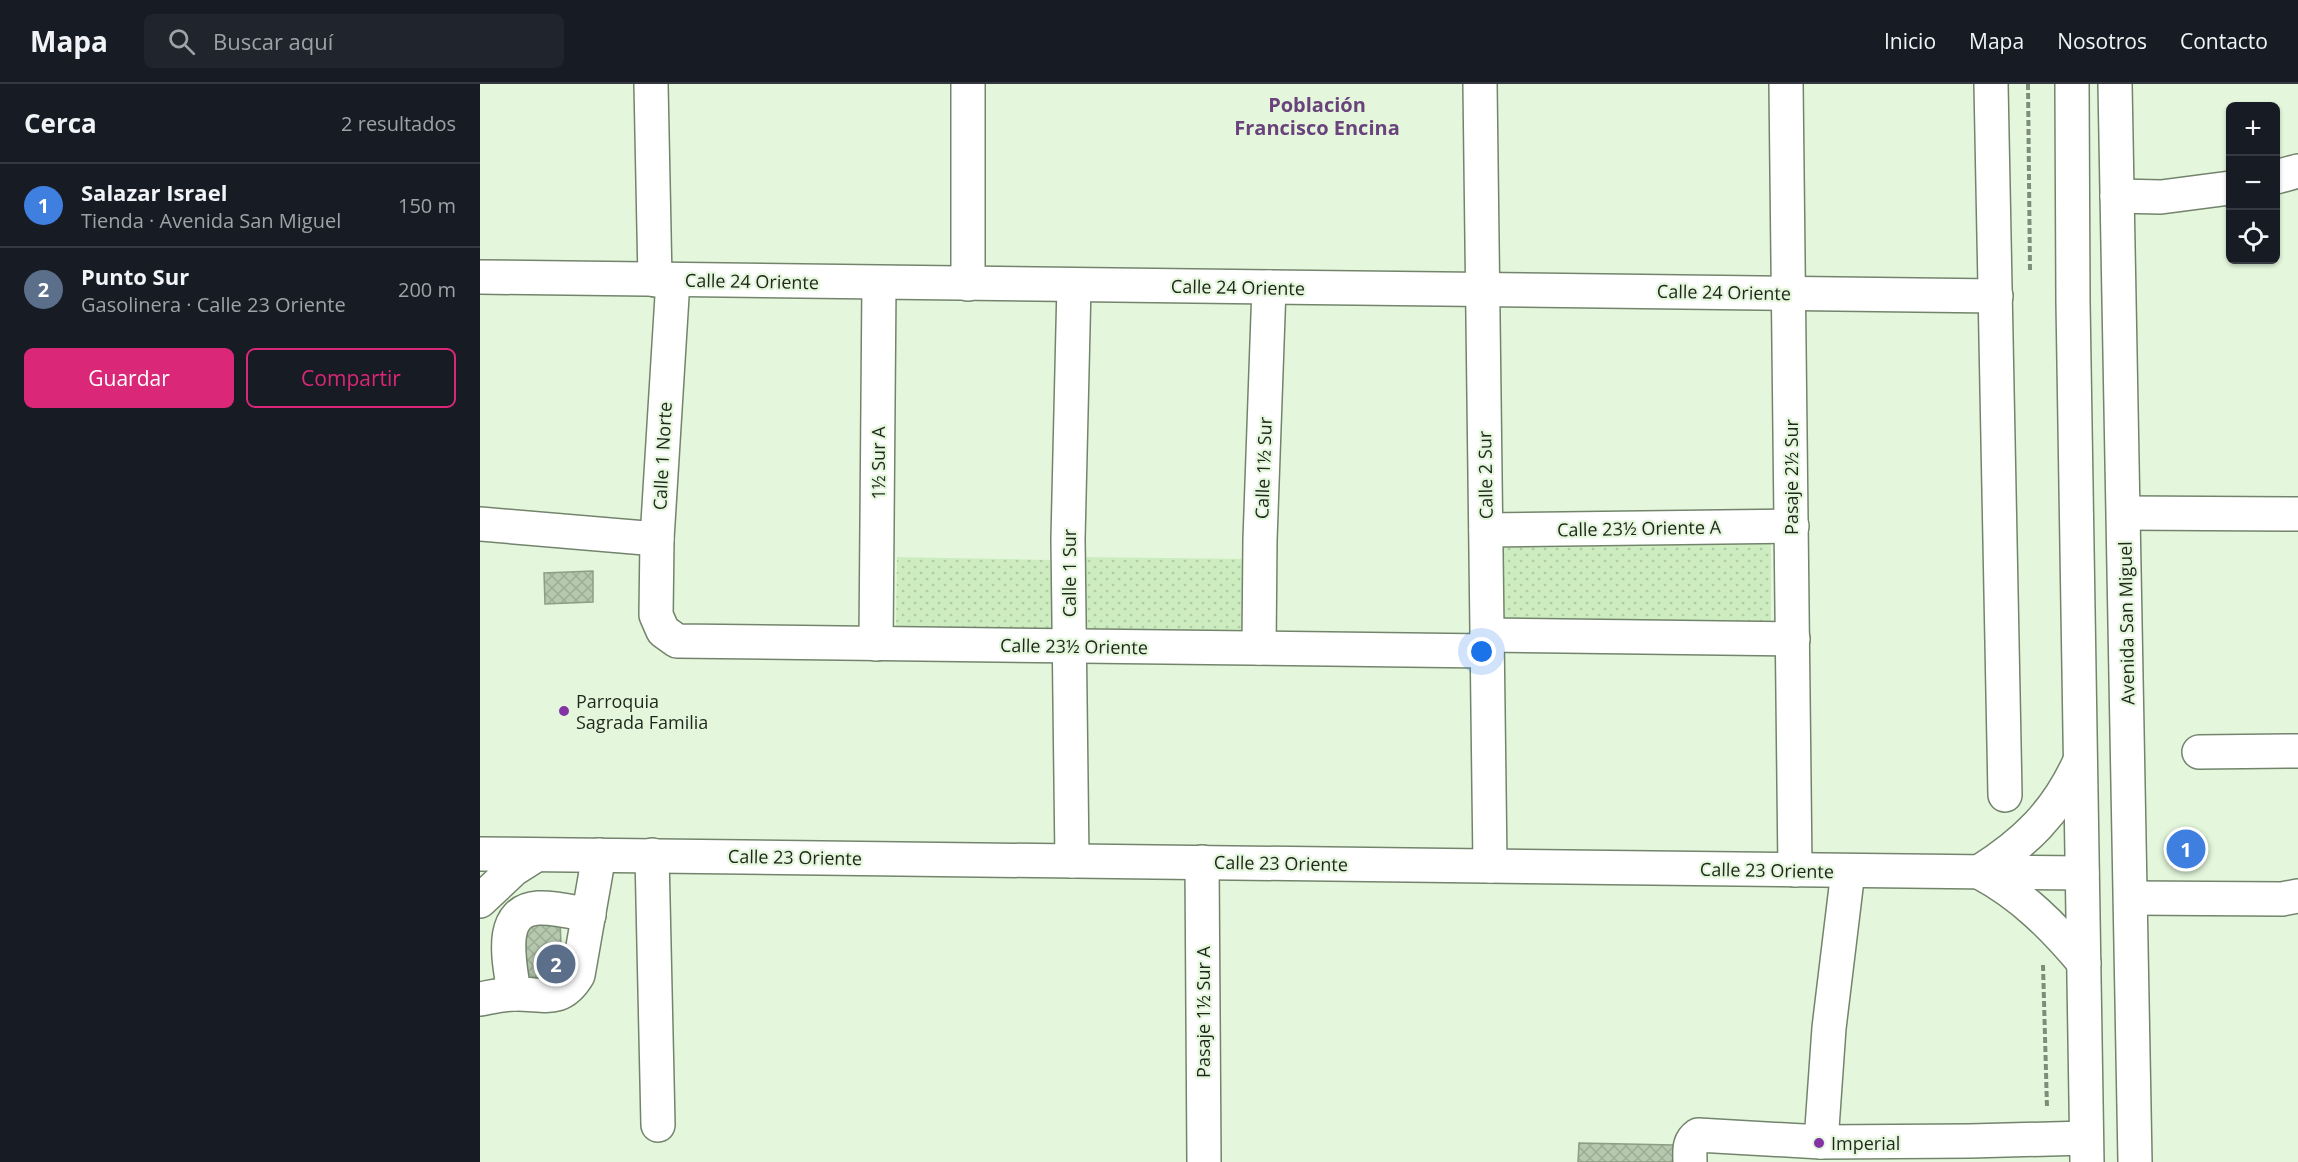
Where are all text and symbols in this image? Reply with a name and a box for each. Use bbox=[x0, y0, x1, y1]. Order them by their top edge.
search box bbox=[144, 14, 564, 68]
text: Mapa bbox=[30, 22, 108, 60]
icon: search bbox=[165, 25, 198, 58]
text: Buscar aquí bbox=[213, 26, 333, 56]
text: Inicio bbox=[1884, 27, 1936, 55]
text: Mapa bbox=[1969, 27, 2024, 55]
text: Nosotros bbox=[2057, 27, 2147, 55]
text: Contacto bbox=[2180, 27, 2268, 55]
district label: Población Francisco Encina bbox=[1234, 91, 1400, 141]
map controls bbox=[2226, 102, 2280, 264]
button: + bbox=[2226, 102, 2280, 156]
text: Cerca bbox=[24, 105, 97, 141]
text: 2 resultados bbox=[341, 110, 456, 137]
button: − bbox=[2226, 156, 2280, 210]
text: Salazar Israel bbox=[81, 177, 227, 207]
text: 1 bbox=[38, 192, 49, 219]
text: 150 m bbox=[398, 192, 456, 219]
text: Tienda · Avenida San Miguel bbox=[81, 207, 341, 234]
button: locate bbox=[2226, 210, 2280, 264]
text: Punto Sur bbox=[81, 261, 189, 291]
street label: Calle 24 Oriente bbox=[685, 268, 819, 294]
street label: Calle 24 Oriente bbox=[1171, 274, 1305, 300]
text: 2 bbox=[38, 276, 49, 303]
text: 200 m bbox=[398, 276, 456, 303]
street label: Calle 24 Oriente bbox=[1657, 279, 1791, 305]
text: Gasolinera · Calle 23 Oriente bbox=[81, 291, 346, 318]
button: Guardar bbox=[24, 348, 234, 408]
button: Compartir bbox=[246, 348, 456, 408]
street label: Calle 1 Norte bbox=[647, 401, 677, 511]
street label: Calle 1½ Sur bbox=[1249, 416, 1277, 520]
street label: Pasaje 2½ Sur bbox=[1779, 418, 1803, 535]
street label: 1½ Sur A bbox=[866, 426, 890, 500]
street label: Calle 2 Sur bbox=[1472, 430, 1498, 519]
street label: Calle 23½ Oriente A bbox=[1557, 515, 1722, 541]
street label: Calle 1 Sur bbox=[1057, 528, 1081, 617]
street label: Avenida San Miguel bbox=[2113, 541, 2139, 705]
street label: Calle 23½ Oriente bbox=[1000, 633, 1148, 659]
your location bbox=[1467, 637, 1496, 666]
place label: Parroquia Sagrada Familia bbox=[576, 689, 708, 734]
marker: Parroquia Sagrada Familia bbox=[557, 704, 571, 718]
pin: 1 bbox=[2166, 826, 2206, 872]
street label: Calle 23 Oriente bbox=[728, 844, 862, 870]
street label: Calle 23 Oriente bbox=[1214, 850, 1348, 876]
street label: Calle 23 Oriente bbox=[1700, 857, 1834, 883]
pin: 2 bbox=[536, 942, 576, 986]
street label: Pasaje 1½ Sur A bbox=[1191, 945, 1215, 1078]
place label: Imperial bbox=[1831, 1131, 1900, 1155]
marker: Imperial bbox=[1812, 1136, 1826, 1150]

